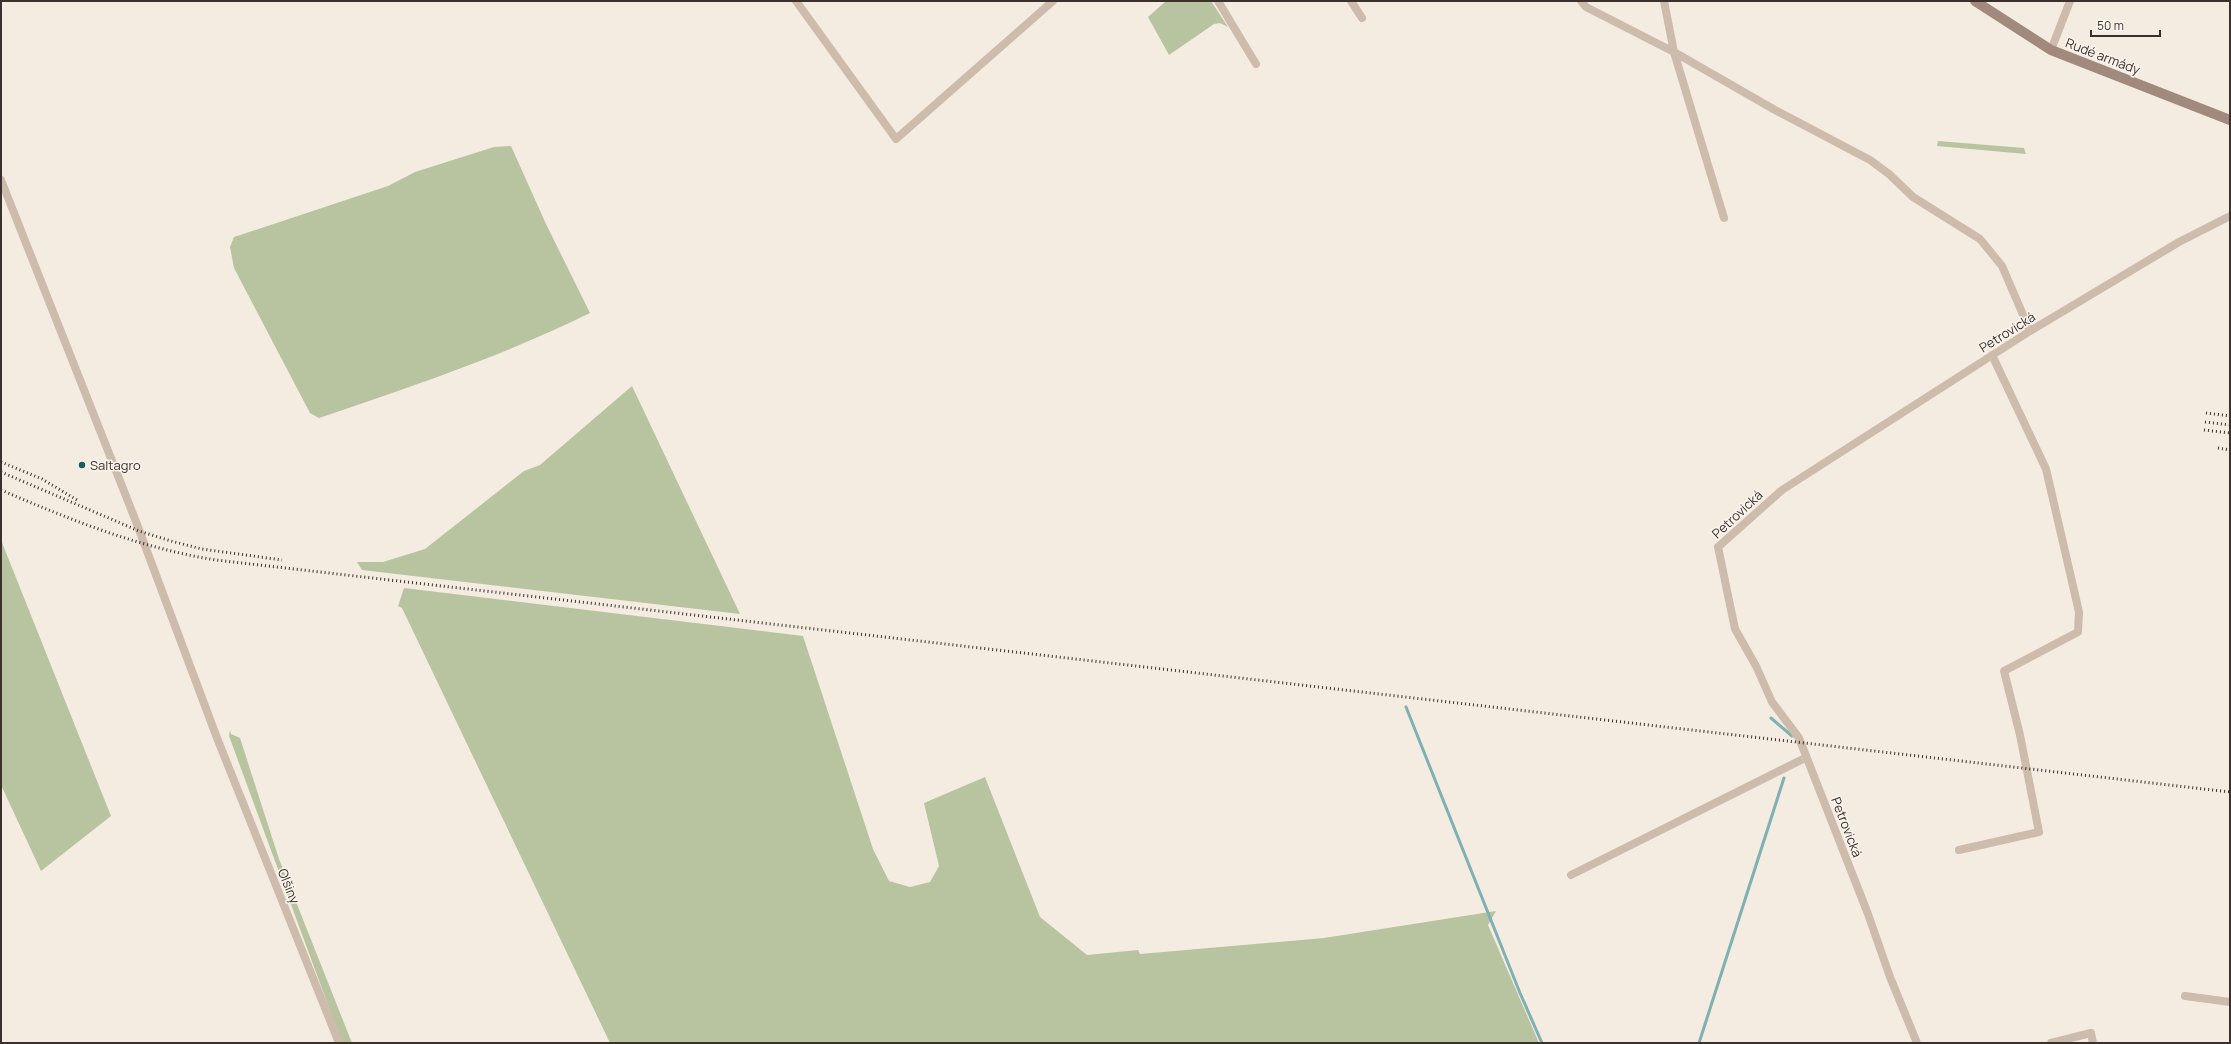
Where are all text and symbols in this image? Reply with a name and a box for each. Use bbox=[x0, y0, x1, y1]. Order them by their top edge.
scale bar bbox=[2091, 12, 2160, 38]
text: 50 m bbox=[2097, 17, 2124, 34]
street label: Rudé armády bbox=[2063, 34, 2143, 79]
street label: Petrovická bbox=[1975, 308, 2039, 356]
place label: Saltagro bbox=[90, 456, 141, 474]
marker: Saltagro bbox=[77, 460, 87, 470]
street label: Petrovická bbox=[1708, 486, 1766, 542]
street label: Petrovická bbox=[1827, 794, 1867, 860]
street label: Olšiny bbox=[274, 866, 304, 906]

